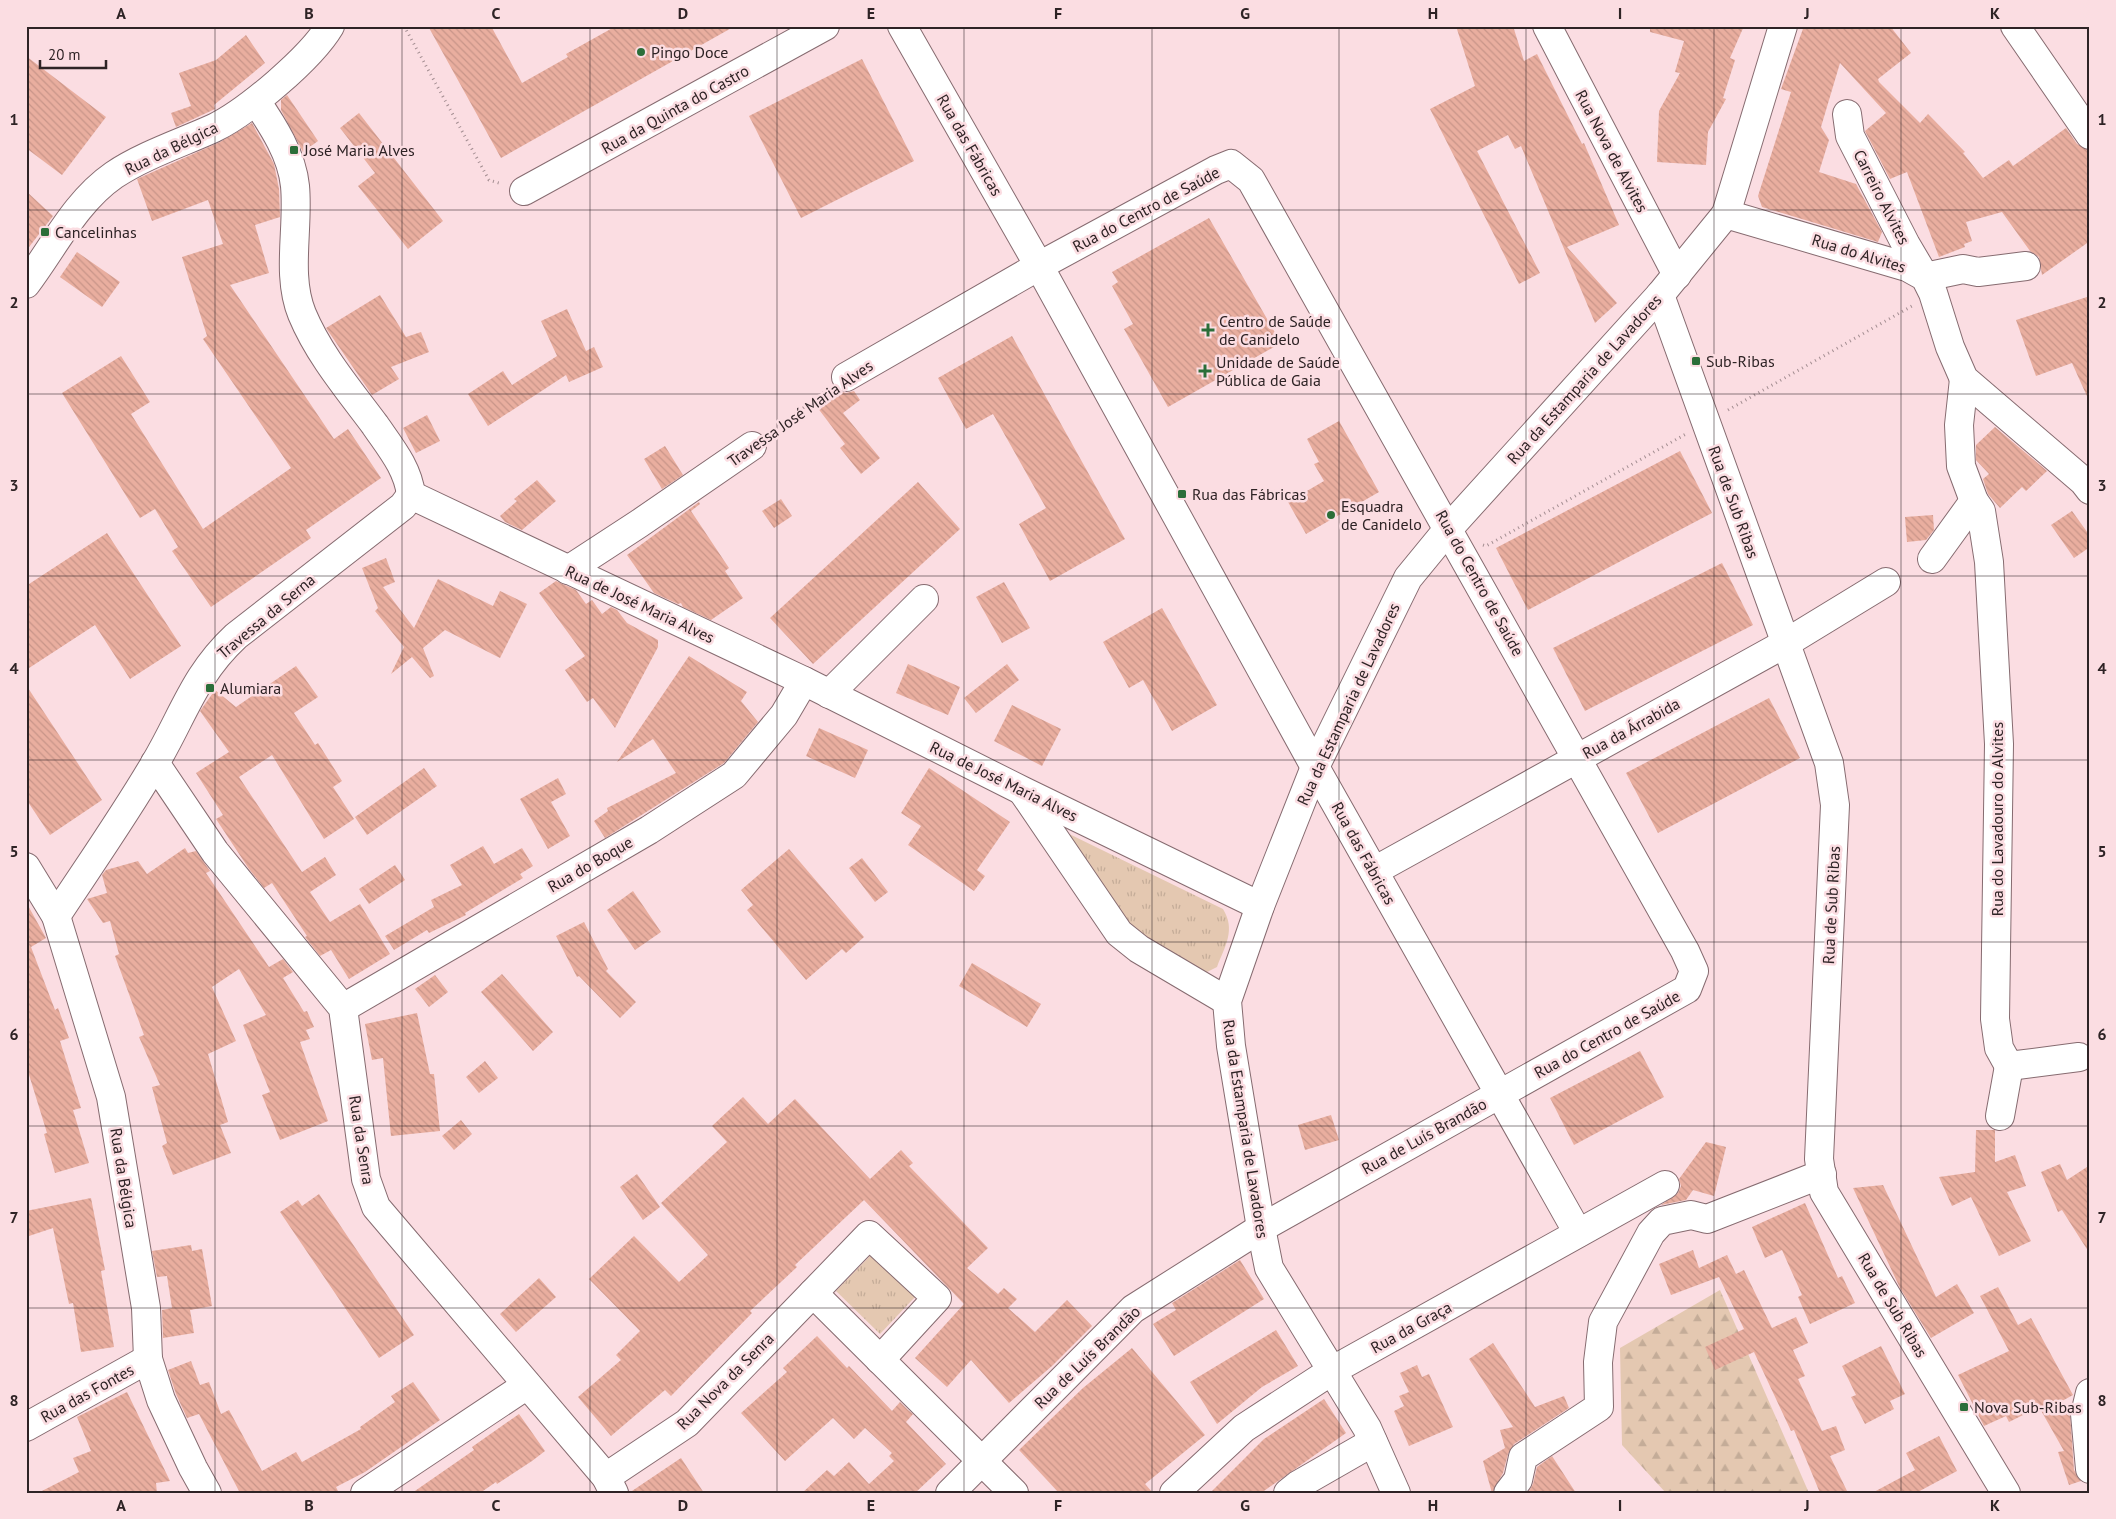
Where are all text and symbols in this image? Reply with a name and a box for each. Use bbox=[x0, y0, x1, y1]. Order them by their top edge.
text: A bbox=[116, 3, 126, 23]
text: B bbox=[304, 3, 314, 23]
text: C bbox=[492, 3, 501, 23]
text: D bbox=[678, 3, 688, 23]
text: E bbox=[867, 3, 875, 23]
text: F bbox=[1054, 3, 1062, 23]
text: G bbox=[1240, 3, 1250, 23]
text: H bbox=[1428, 3, 1438, 23]
text: I bbox=[1618, 3, 1622, 23]
text: J bbox=[1803, 3, 1810, 23]
text: K bbox=[1990, 3, 2000, 23]
scale bar bbox=[40, 38, 106, 70]
place label: Pingo Doce bbox=[651, 42, 728, 62]
text: 20 m bbox=[48, 45, 81, 64]
marker: Pingo Doce bbox=[635, 46, 647, 58]
street label: Rua da Quinta do Castro bbox=[598, 60, 752, 158]
street label: Rua Nova de Alvites bbox=[1571, 86, 1653, 216]
street label: Rua das Fábricas bbox=[933, 91, 1007, 200]
text: 1 bbox=[9, 109, 19, 129]
text: 1 bbox=[2097, 109, 2107, 129]
street label: Rua da Bélgica bbox=[121, 117, 221, 179]
place label: José Maria Alves bbox=[303, 140, 415, 160]
marker: José Maria Alves bbox=[288, 144, 300, 156]
street label: Carreiro Alvites bbox=[1849, 146, 1915, 248]
street label: Rua do Centro de Saúde bbox=[1069, 162, 1223, 256]
place label: Cancelinhas bbox=[55, 222, 137, 242]
marker: Cancelinhas bbox=[39, 226, 51, 238]
street label: Rua do Alvites bbox=[1810, 229, 1909, 277]
street label: Rua da Estamparia de Lavadores bbox=[1503, 290, 1666, 468]
text: 2 bbox=[9, 292, 19, 312]
text: 2 bbox=[2097, 292, 2107, 312]
place label: Centro de Saúde de Canidelo bbox=[1219, 311, 1331, 349]
marker: Centro de Saúde de Canidelo bbox=[1201, 323, 1215, 337]
place label: Sub-Ribas bbox=[1706, 351, 1775, 371]
place label: Unidade de Saúde Pública de Gaia bbox=[1216, 352, 1340, 390]
street label: Travessa José Maria Alves bbox=[724, 355, 877, 471]
marker: Sub-Ribas bbox=[1690, 355, 1702, 367]
marker: Unidade de Saúde Pública de Gaia bbox=[1198, 364, 1212, 378]
street label: Rua de Sub Ribas bbox=[1704, 443, 1764, 561]
text: 3 bbox=[9, 475, 19, 495]
text: 3 bbox=[2097, 475, 2107, 495]
place label: Rua das Fábricas bbox=[1192, 484, 1306, 504]
marker: Rua das Fábricas bbox=[1176, 488, 1188, 500]
place label: Esquadra de Canidelo bbox=[1341, 496, 1422, 534]
street label: Rua do Centro de Saúde bbox=[1432, 507, 1528, 659]
marker: Esquadra de Canidelo bbox=[1325, 509, 1337, 521]
street label: Rua de José Maria Alves bbox=[562, 561, 718, 647]
street label: Travessa da Serna bbox=[213, 569, 319, 663]
street label: Rua da Estamparia de Lavadores bbox=[1292, 599, 1404, 808]
text: 4 bbox=[9, 658, 19, 678]
text: 4 bbox=[2097, 658, 2107, 678]
place label: Alumiara bbox=[220, 678, 281, 698]
marker: Alumiara bbox=[204, 682, 216, 694]
street label: Rua da Árrabida bbox=[1579, 693, 1683, 763]
street label: Rua do Lavadouro do Alvites bbox=[1987, 722, 2007, 916]
street label: Rua de José Maria Alves bbox=[927, 736, 1081, 826]
street label: Rua das Fábricas bbox=[1328, 798, 1401, 908]
street label: Rua do Boque bbox=[544, 832, 636, 896]
text: 5 bbox=[9, 841, 19, 861]
text: 5 bbox=[2097, 841, 2107, 861]
street label: Rua de Sub Ribas bbox=[1818, 845, 1844, 965]
street label: Rua do Centro de Saúde bbox=[1531, 986, 1683, 1082]
street label: Rua da Estamparia de Lavadores bbox=[1219, 1018, 1273, 1240]
text: 6 bbox=[9, 1024, 19, 1044]
text: 6 bbox=[2097, 1024, 2107, 1044]
street label: Rua de Luís Brandão bbox=[1358, 1093, 1490, 1179]
street label: Rua da Senra bbox=[345, 1094, 379, 1186]
street label: Rua da Bélgica bbox=[106, 1126, 142, 1230]
text: 7 bbox=[9, 1207, 19, 1227]
text: 7 bbox=[2097, 1207, 2107, 1227]
street label: Rua de Sub Ribas bbox=[1854, 1249, 1932, 1361]
street label: Rua da Graça bbox=[1367, 1297, 1455, 1357]
street label: Rua de Luís Brandão bbox=[1030, 1301, 1144, 1413]
street label: Rua Nova da Senra bbox=[672, 1328, 778, 1434]
street label: Rua das Fontes bbox=[37, 1359, 137, 1427]
text: 8 bbox=[9, 1390, 19, 1410]
text: 8 bbox=[2097, 1390, 2107, 1410]
place label: Nova Sub-Ribas bbox=[1974, 1397, 2082, 1417]
marker: Nova Sub-Ribas bbox=[1958, 1401, 1970, 1413]
text: A bbox=[116, 1495, 126, 1515]
text: B bbox=[304, 1495, 314, 1515]
text: C bbox=[492, 1495, 501, 1515]
text: D bbox=[678, 1495, 688, 1515]
text: E bbox=[867, 1495, 875, 1515]
text: F bbox=[1054, 1495, 1062, 1515]
text: G bbox=[1240, 1495, 1250, 1515]
text: H bbox=[1428, 1495, 1438, 1515]
text: I bbox=[1618, 1495, 1622, 1515]
text: J bbox=[1803, 1495, 1810, 1515]
text: K bbox=[1990, 1495, 2000, 1515]

